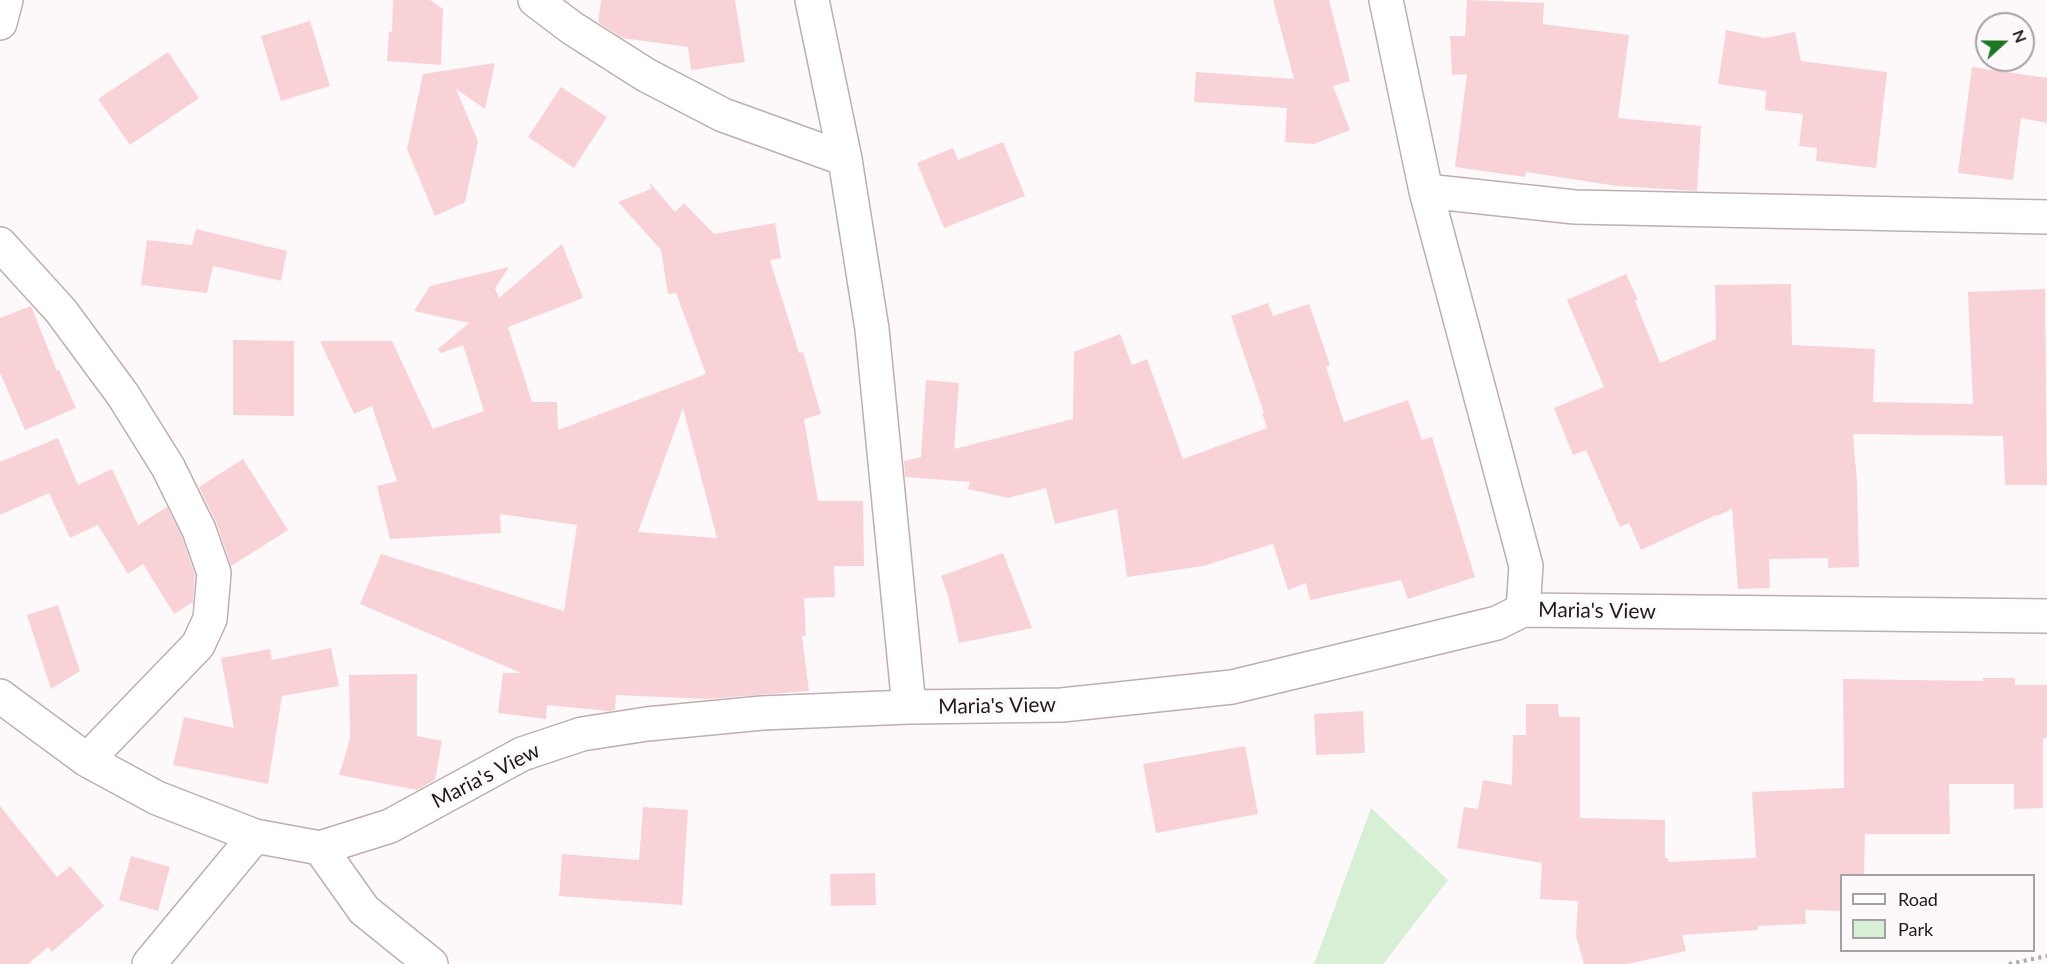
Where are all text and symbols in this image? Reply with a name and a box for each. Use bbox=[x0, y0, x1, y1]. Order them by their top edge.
north arrow bbox=[1975, 12, 2035, 72]
text: N bbox=[2009, 27, 2031, 45]
street label: Maria's View bbox=[1538, 597, 1656, 625]
street label: Maria's View bbox=[938, 692, 1056, 720]
street label: Maria's View bbox=[428, 738, 544, 814]
legend bbox=[1840, 874, 2035, 952]
text: Road bbox=[1898, 888, 1938, 910]
text: Park bbox=[1898, 918, 1933, 940]

